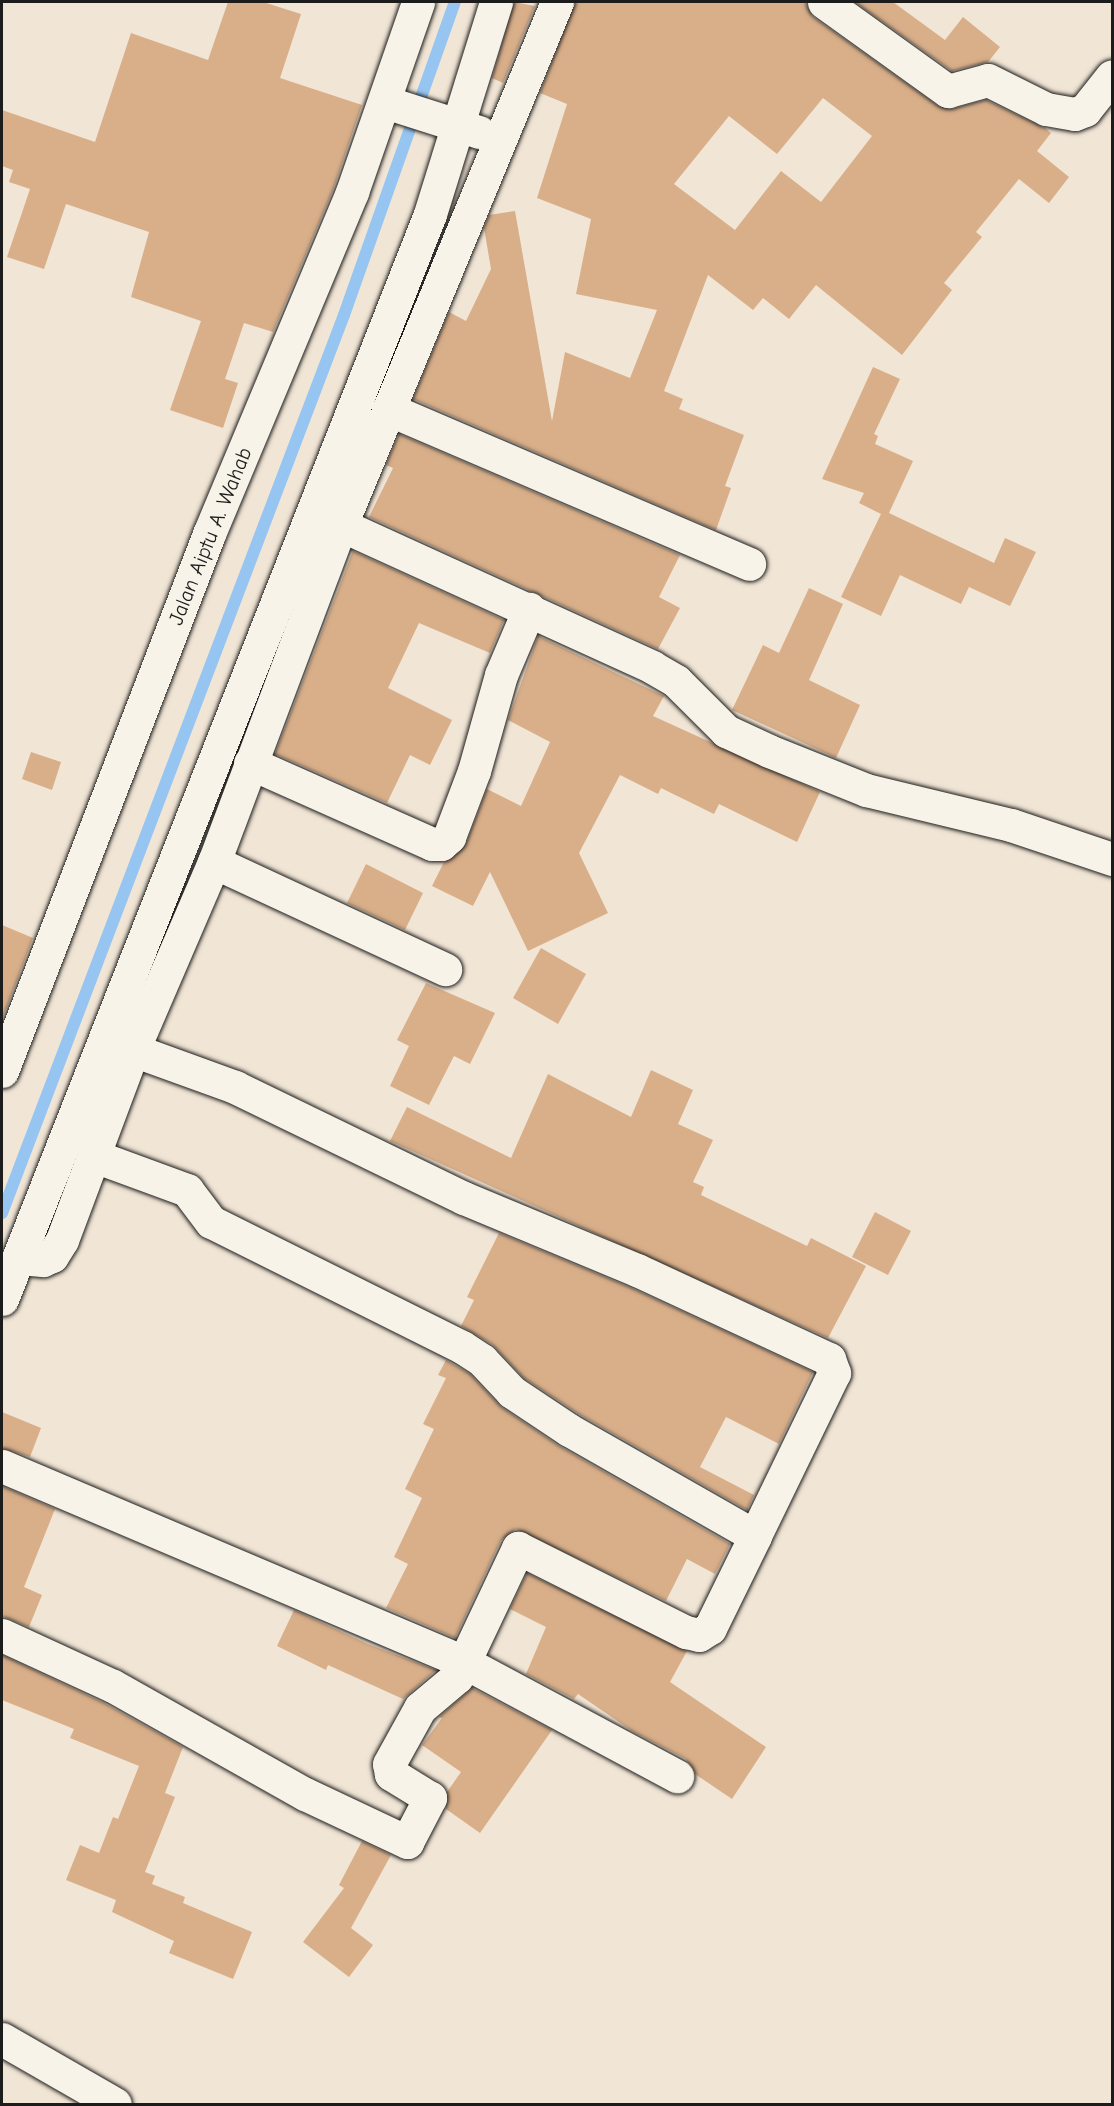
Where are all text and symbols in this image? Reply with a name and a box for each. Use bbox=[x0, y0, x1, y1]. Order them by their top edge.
street label: Jalan Aiptu A. Wahab bbox=[163, 443, 257, 629]

